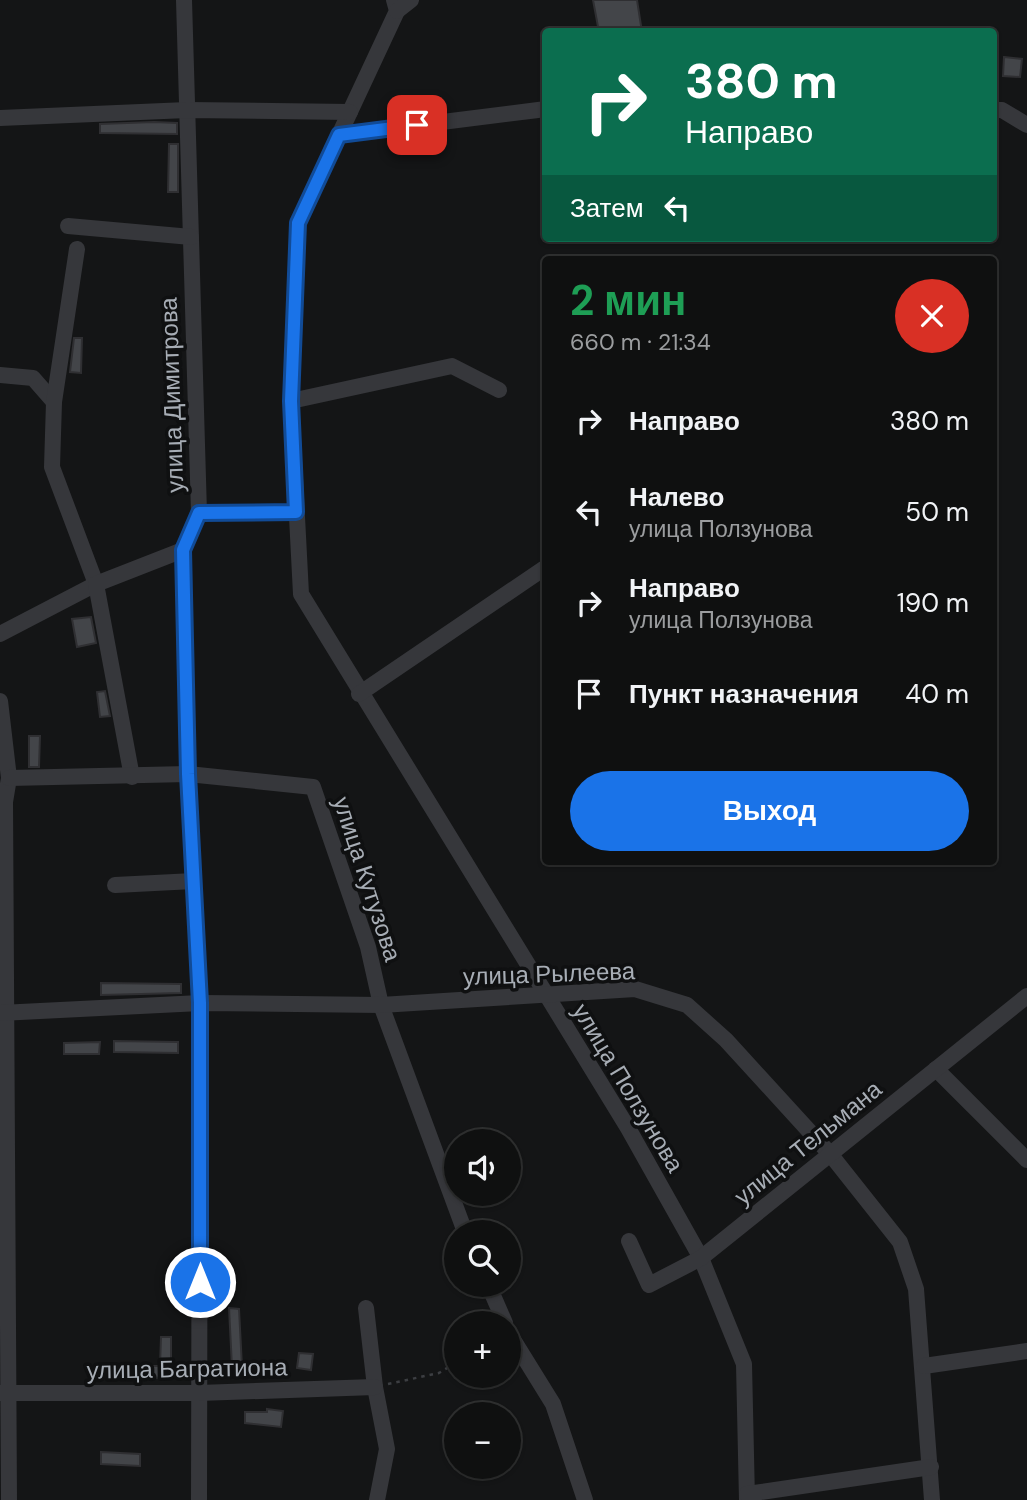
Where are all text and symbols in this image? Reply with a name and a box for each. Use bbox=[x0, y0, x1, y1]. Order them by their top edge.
text: 380 m bbox=[685, 49, 838, 113]
icon: right bbox=[570, 56, 661, 147]
pin bbox=[387, 95, 447, 155]
icon: arrive bbox=[398, 106, 436, 144]
text: Направо bbox=[685, 111, 813, 153]
icon: left bbox=[658, 189, 696, 227]
text: Затем bbox=[570, 191, 644, 225]
text: 2 мин bbox=[570, 273, 686, 328]
button: close bbox=[895, 279, 969, 353]
street label: улица Димитрова bbox=[153, 296, 190, 493]
text: 660 m · 21:34 bbox=[570, 327, 711, 357]
icon: right bbox=[570, 402, 608, 440]
text: Направо bbox=[629, 404, 740, 438]
text: 380 m bbox=[890, 404, 969, 438]
text: Налево bbox=[629, 480, 724, 514]
icon: left bbox=[570, 493, 608, 531]
text: 50 m bbox=[905, 495, 969, 529]
text: улица Ползунова bbox=[629, 514, 813, 544]
text: Направо bbox=[629, 571, 740, 605]
icon: right bbox=[570, 584, 608, 622]
text: 190 m bbox=[897, 586, 969, 620]
text: улица Ползунова bbox=[629, 605, 813, 635]
icon: arrive bbox=[570, 675, 608, 713]
text: Пункт назначения bbox=[629, 677, 859, 711]
text: 40 m bbox=[905, 677, 969, 711]
button: Выход bbox=[570, 771, 969, 851]
street label: улица Кутузова bbox=[326, 792, 409, 966]
street label: улица Рылеева bbox=[462, 955, 636, 992]
street label: улица Ползунова bbox=[566, 998, 691, 1178]
street label: улица Тельмана bbox=[728, 1073, 888, 1212]
map controls bbox=[444, 1129, 521, 1479]
button: sound bbox=[444, 1129, 521, 1206]
button: search bbox=[444, 1220, 521, 1297]
position arrow bbox=[163, 1245, 237, 1319]
button: + bbox=[444, 1311, 521, 1388]
street label: улица Багратиона bbox=[86, 1351, 288, 1386]
button: − bbox=[444, 1402, 521, 1479]

